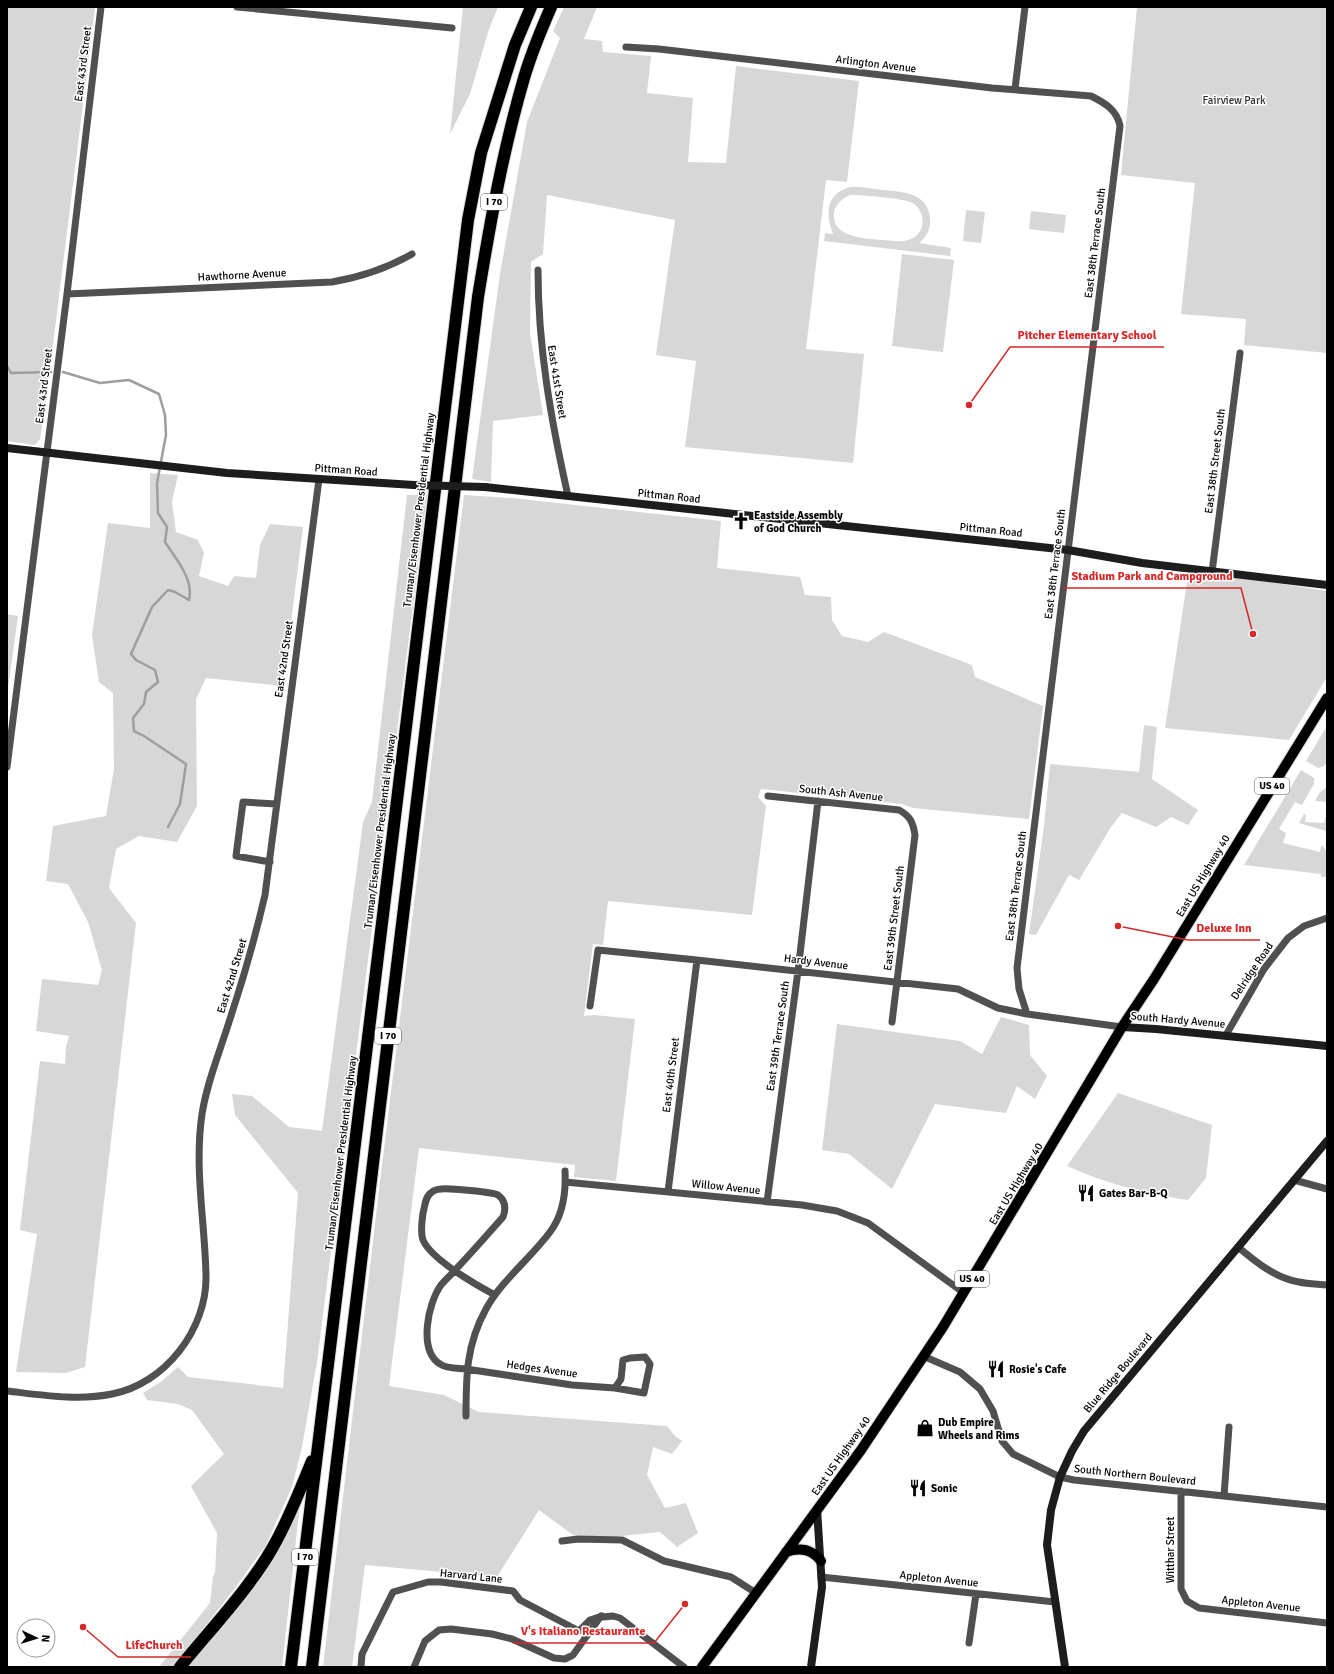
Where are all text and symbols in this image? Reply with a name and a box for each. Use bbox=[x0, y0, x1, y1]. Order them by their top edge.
street label: East 43rd Street bbox=[72, 26, 94, 102]
street label: Arlington Avenue bbox=[835, 53, 917, 75]
park label: Fairview Park bbox=[1202, 94, 1266, 107]
street label: East 38th Terrace South bbox=[1082, 187, 1108, 299]
road number: I 70 bbox=[481, 194, 507, 210]
street label: Hawthorne Avenue bbox=[197, 266, 287, 284]
callout: Pitcher Elementary School bbox=[1010, 323, 1164, 347]
text: Pitcher Elementary School bbox=[1018, 328, 1157, 343]
street label: East 41st Street bbox=[545, 344, 569, 420]
street label: East 43rd Street bbox=[33, 348, 55, 424]
street label: East 38th Street South bbox=[1202, 408, 1228, 514]
street label: Truman/Eisenhower Presidential Highway bbox=[401, 411, 437, 608]
street label: Pittman Road bbox=[314, 461, 378, 479]
street label: Pittman Road bbox=[637, 486, 701, 506]
street label: East 38th Terrace South bbox=[1042, 508, 1068, 620]
place label: Eastside Assembly of God Church bbox=[754, 509, 843, 535]
church icon: Eastside Assembly of God Church bbox=[731, 511, 751, 531]
street label: Pittman Road bbox=[959, 520, 1023, 540]
callout: Stadium Park and Campground bbox=[1063, 564, 1241, 588]
text: Stadium Park and Campground bbox=[1071, 569, 1233, 584]
street label: East 42nd Street bbox=[272, 620, 296, 698]
street label: Truman/Eisenhower Presidential Highway bbox=[362, 732, 398, 929]
road number: US 40 bbox=[1255, 778, 1289, 794]
street label: South Ash Avenue bbox=[798, 782, 884, 804]
street label: East 38th Terrace South bbox=[1003, 830, 1029, 942]
street label: East US Highway 40 bbox=[1173, 833, 1233, 919]
street label: East 39th Street South bbox=[881, 865, 907, 971]
callout: Deluxe Inn bbox=[1188, 916, 1260, 940]
text: Deluxe Inn bbox=[1196, 921, 1252, 936]
street label: East 42nd Street bbox=[214, 937, 250, 1015]
street label: Delridge Road bbox=[1228, 940, 1276, 1002]
street label: Hardy Avenue bbox=[783, 952, 849, 972]
street label: East 39th Terrace South bbox=[764, 980, 792, 1092]
street label: South Hardy Avenue bbox=[1130, 1009, 1226, 1031]
road number: I 70 bbox=[375, 1028, 401, 1044]
street label: East 40th Street bbox=[660, 1037, 682, 1113]
street label: Truman/Eisenhower Presidential Highway bbox=[323, 1054, 359, 1251]
street label: East US Highway 40 bbox=[986, 1141, 1046, 1227]
street label: Willow Avenue bbox=[691, 1177, 761, 1197]
restaurant icon: Gates Bar-B-Q bbox=[1076, 1183, 1096, 1203]
place label: Gates Bar-B-Q bbox=[1099, 1187, 1168, 1200]
road number: US 40 bbox=[955, 1271, 989, 1287]
street label: Blue Ridge Boulevard bbox=[1081, 1330, 1155, 1416]
street label: Hedges Avenue bbox=[506, 1358, 578, 1380]
restaurant icon: Rosie's Cafe bbox=[986, 1359, 1006, 1379]
place label: Rosie's Cafe bbox=[1009, 1363, 1067, 1376]
street label: East US Highway 40 bbox=[809, 1414, 873, 1498]
place label: Dub Empire Wheels and Rims bbox=[938, 1416, 1020, 1442]
shop icon: Dub Empire Wheels and Rims bbox=[915, 1418, 935, 1438]
street label: South Northern Boulevard bbox=[1073, 1462, 1197, 1488]
restaurant icon: Sonic bbox=[908, 1478, 928, 1498]
place label: Sonic bbox=[931, 1482, 957, 1495]
street label: Witthar Street bbox=[1164, 1517, 1177, 1583]
road number: I 70 bbox=[292, 1549, 318, 1565]
street label: Harvard Lane bbox=[439, 1566, 503, 1586]
street label: Appleton Avenue bbox=[899, 1568, 979, 1590]
street label: Appleton Avenue bbox=[1221, 1593, 1301, 1615]
north arrow bbox=[16, 1618, 56, 1658]
callout: V's Italiano Restaurante bbox=[513, 1619, 654, 1643]
text: V's Italiano Restaurante bbox=[521, 1624, 645, 1639]
callout: LifeChurch bbox=[118, 1633, 191, 1657]
text: N bbox=[39, 1634, 52, 1643]
text: LifeChurch bbox=[125, 1638, 183, 1653]

